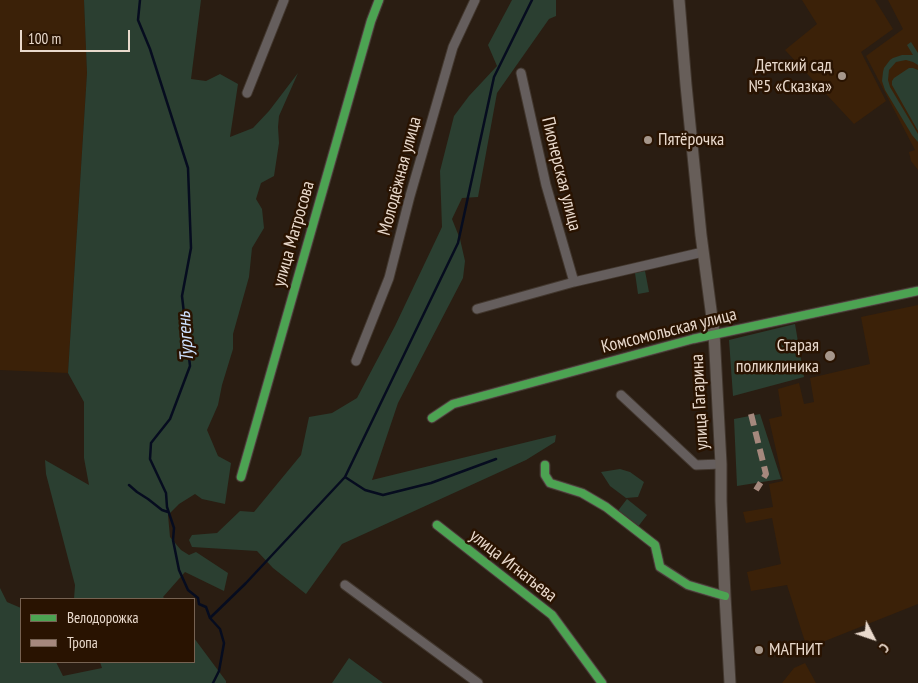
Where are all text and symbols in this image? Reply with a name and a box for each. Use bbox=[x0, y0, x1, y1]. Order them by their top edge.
scale bar bbox=[22, 20, 132, 52]
text: 100 m bbox=[28, 29, 61, 48]
place label: Детский сад №5 «Сказка» bbox=[748, 55, 832, 98]
marker: Детский сад №5 «Сказка» bbox=[836, 70, 848, 82]
street label: Молодёжная улица bbox=[374, 114, 426, 238]
street label: Пионерская улица bbox=[536, 115, 586, 233]
place label: Пятёрочка bbox=[658, 129, 724, 151]
marker: Пятёрочка bbox=[642, 134, 654, 146]
street label: улица Матросова bbox=[269, 179, 319, 289]
street label: Комсомольская улица bbox=[599, 304, 739, 358]
water label: Тургень bbox=[173, 311, 199, 363]
place label: Старая поликлиника bbox=[736, 335, 819, 378]
marker: Старая поликлиника bbox=[823, 349, 837, 363]
street label: улица Гагарина bbox=[687, 353, 713, 451]
street label: улица Игнатьева bbox=[465, 525, 561, 607]
legend bbox=[20, 598, 195, 663]
text: Велодорожка bbox=[67, 608, 138, 627]
north arrow bbox=[848, 613, 898, 663]
text: Тропа bbox=[67, 633, 98, 652]
place label: МАГНИТ bbox=[769, 639, 823, 661]
text: С bbox=[875, 640, 893, 656]
marker: МАГНИТ bbox=[753, 644, 765, 656]

